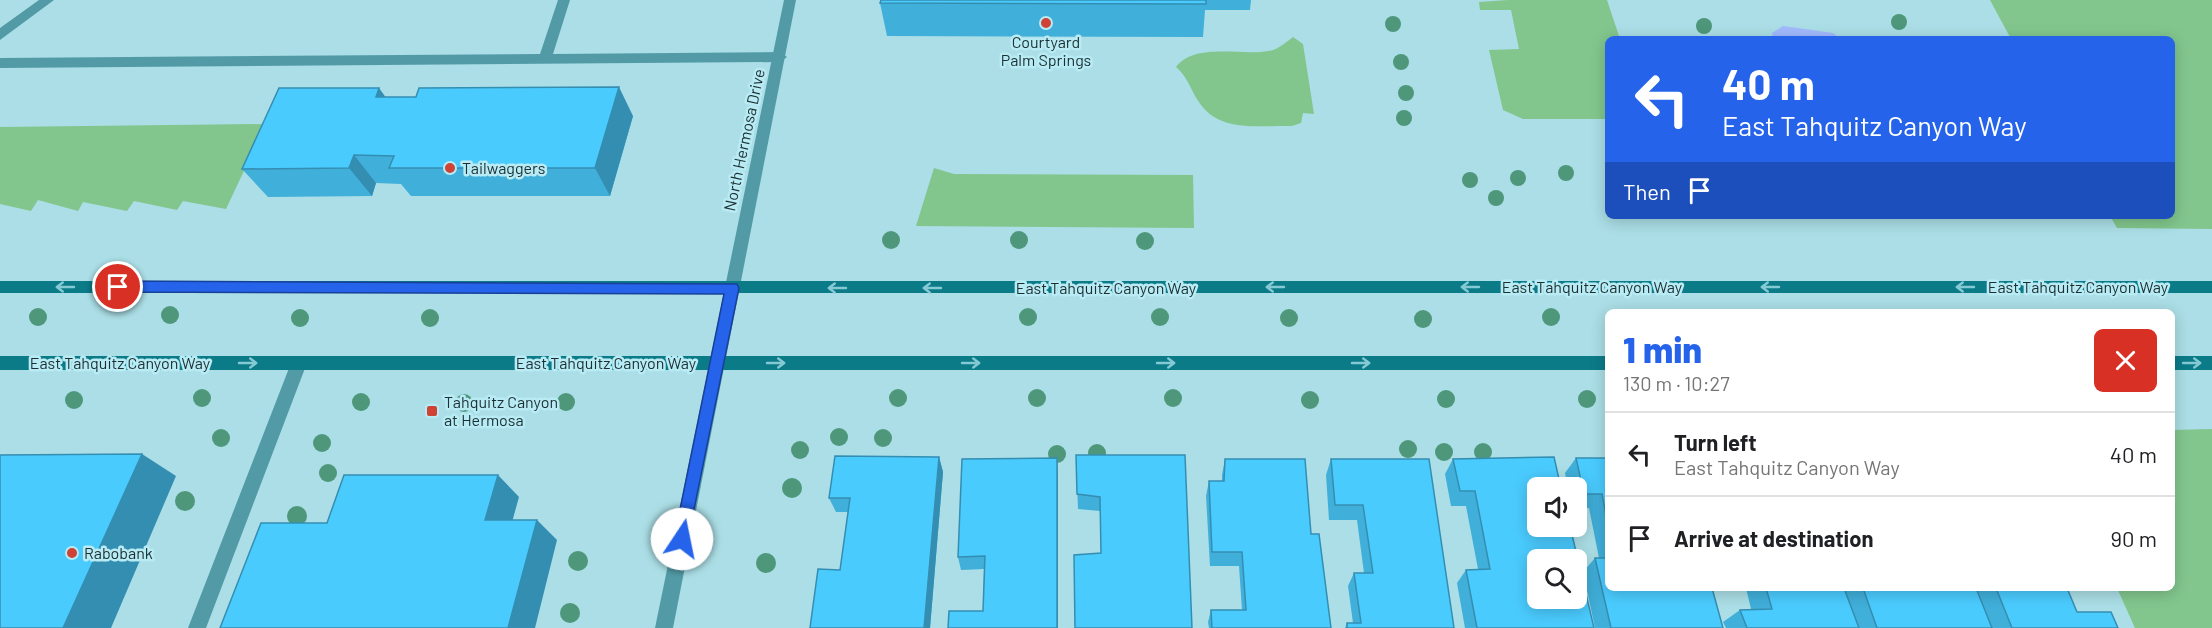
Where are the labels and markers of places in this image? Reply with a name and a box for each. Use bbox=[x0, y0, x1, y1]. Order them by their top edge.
marker: Courtyard Palm Springs bbox=[1039, 16, 1053, 30]
place label: Courtyard Palm Springs bbox=[1001, 32, 1091, 69]
place label: Tailwaggers bbox=[462, 158, 545, 177]
marker: Tailwaggers bbox=[443, 161, 457, 175]
pin bbox=[92, 261, 143, 312]
place label: Tahquitz Canyon at Hermosa bbox=[444, 392, 558, 429]
marker: Tahquitz Canyon at Hermosa bbox=[425, 404, 439, 418]
place label: Rabobank bbox=[84, 543, 153, 562]
marker: Rabobank bbox=[65, 546, 79, 560]

